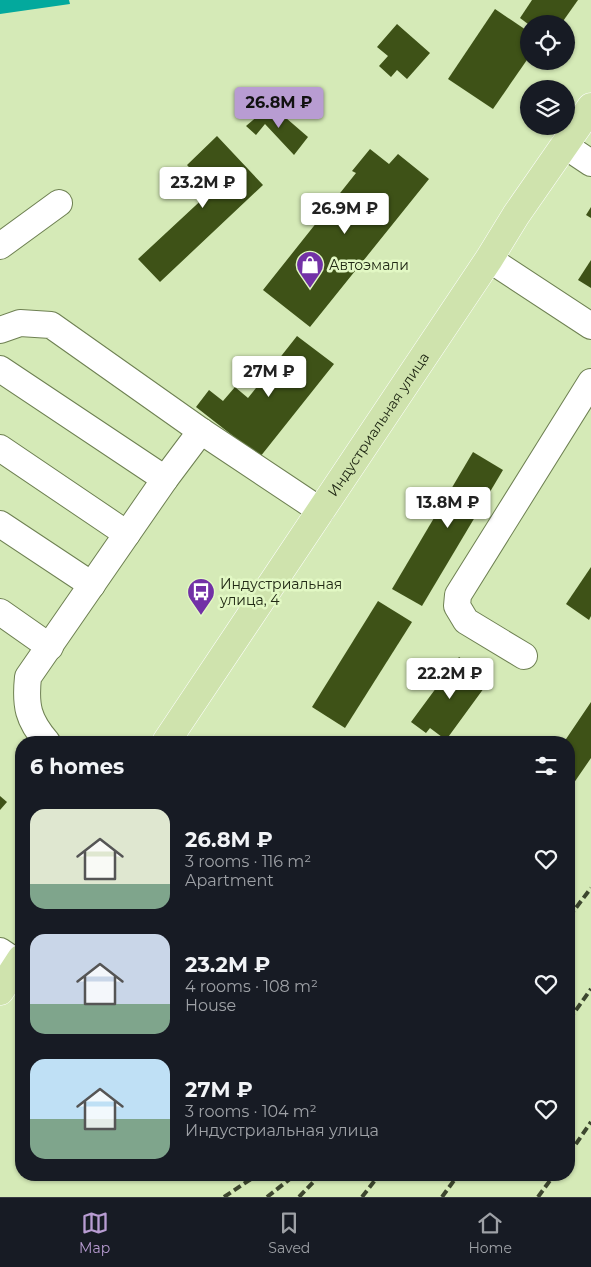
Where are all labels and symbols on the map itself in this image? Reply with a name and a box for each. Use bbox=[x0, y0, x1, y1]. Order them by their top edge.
pin: 26.8M ₽ bbox=[233, 86, 325, 129]
pin: 23.2M ₽ bbox=[157, 166, 249, 209]
pin: 26.9M ₽ bbox=[299, 192, 391, 235]
shop icon: Автоэмали bbox=[295, 250, 325, 289]
place label: Автоэмали bbox=[329, 256, 409, 274]
street label: Индустриальная улица bbox=[324, 349, 433, 500]
pin: 27M ₽ bbox=[234, 356, 304, 398]
pin: 13.8M ₽ bbox=[402, 486, 494, 529]
place label: Индустриальная улица, 4 bbox=[219, 575, 342, 609]
bus stop icon: Индустриальная улица, 4 bbox=[186, 577, 216, 616]
pin: 22.2M ₽ bbox=[404, 658, 496, 700]

